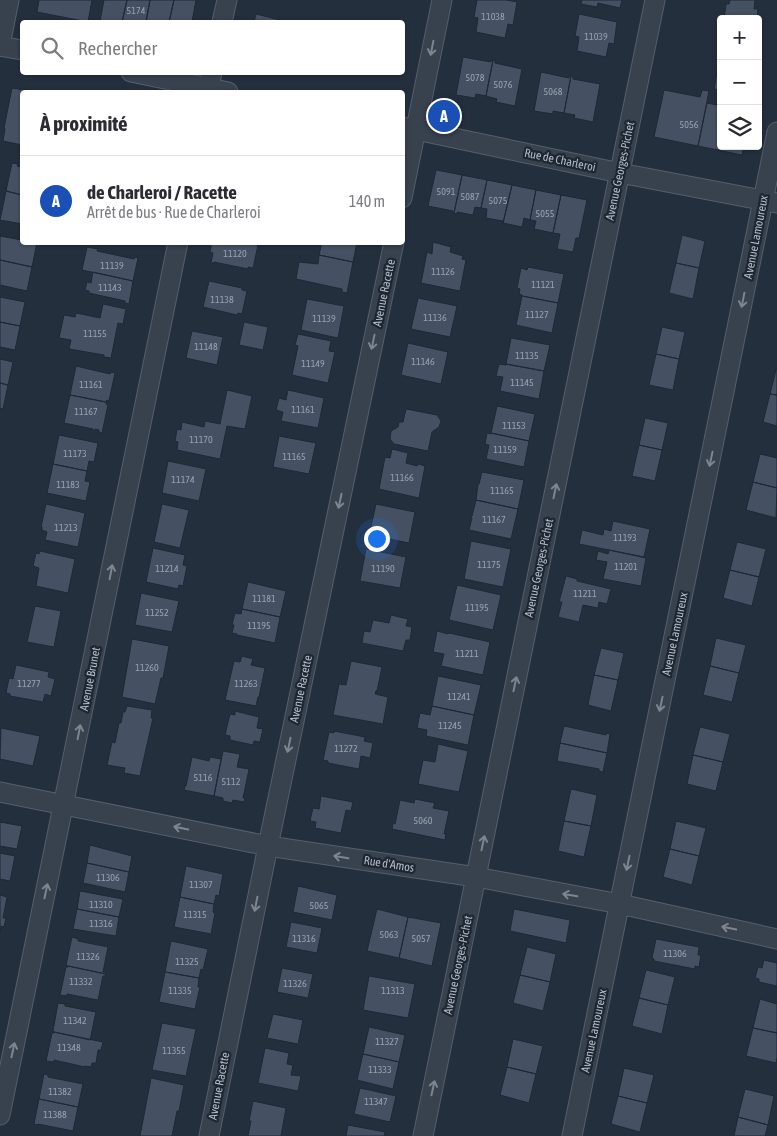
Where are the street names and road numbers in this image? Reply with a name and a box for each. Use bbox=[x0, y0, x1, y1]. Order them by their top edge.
street label: Avenue Georges-Pichet bbox=[603, 120, 637, 222]
street label: Rue de Charleroi bbox=[523, 146, 597, 174]
street label: Avenue Lamoureux bbox=[741, 194, 771, 280]
street label: Avenue Racette bbox=[370, 258, 398, 328]
street label: Avenue Georges-Pichet bbox=[522, 517, 556, 619]
street label: Avenue Lamoureux bbox=[659, 591, 691, 677]
street label: Avenue Brunet bbox=[77, 645, 103, 712]
street label: Avenue Racette bbox=[287, 654, 315, 724]
street label: Rue d'Amos bbox=[363, 853, 415, 875]
street label: Avenue Georges-Pichet bbox=[441, 914, 475, 1016]
street label: Avenue Lamoureux bbox=[578, 988, 610, 1074]
street label: Avenue Racette bbox=[206, 1051, 232, 1121]

